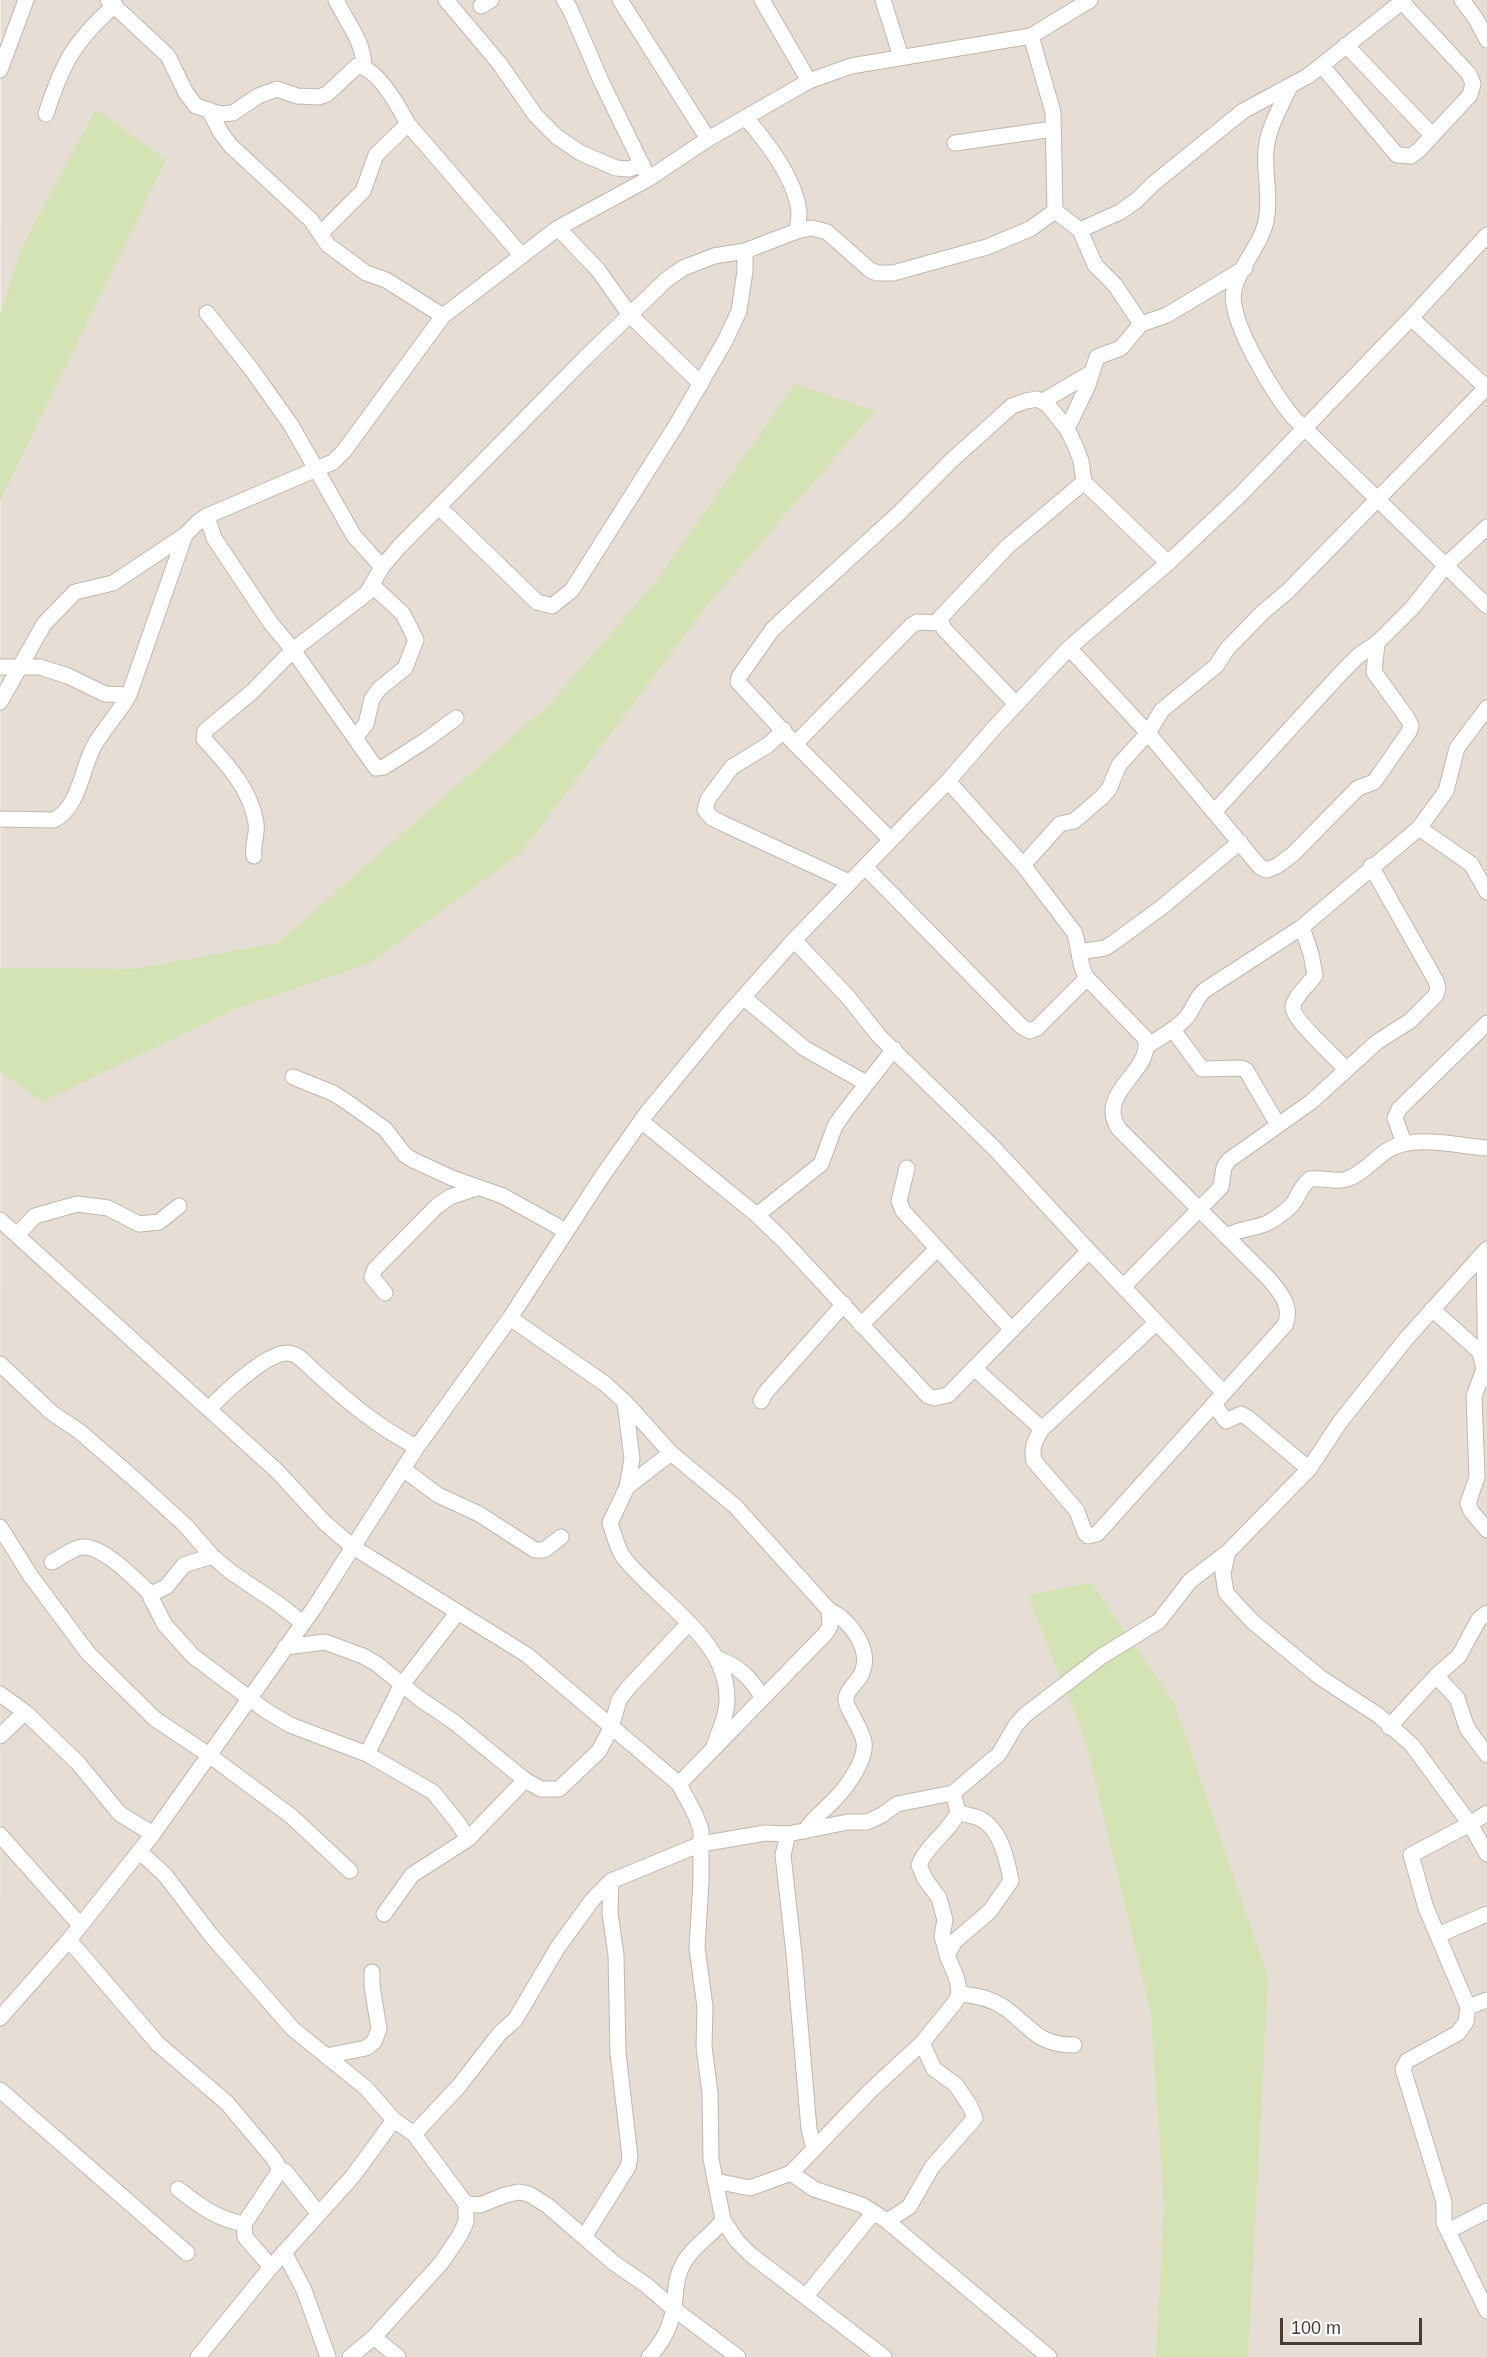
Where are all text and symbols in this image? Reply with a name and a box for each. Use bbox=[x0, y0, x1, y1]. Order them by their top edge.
scale bar bbox=[1283, 2306, 1426, 2344]
text: 100 m bbox=[1291, 2318, 1341, 2338]

